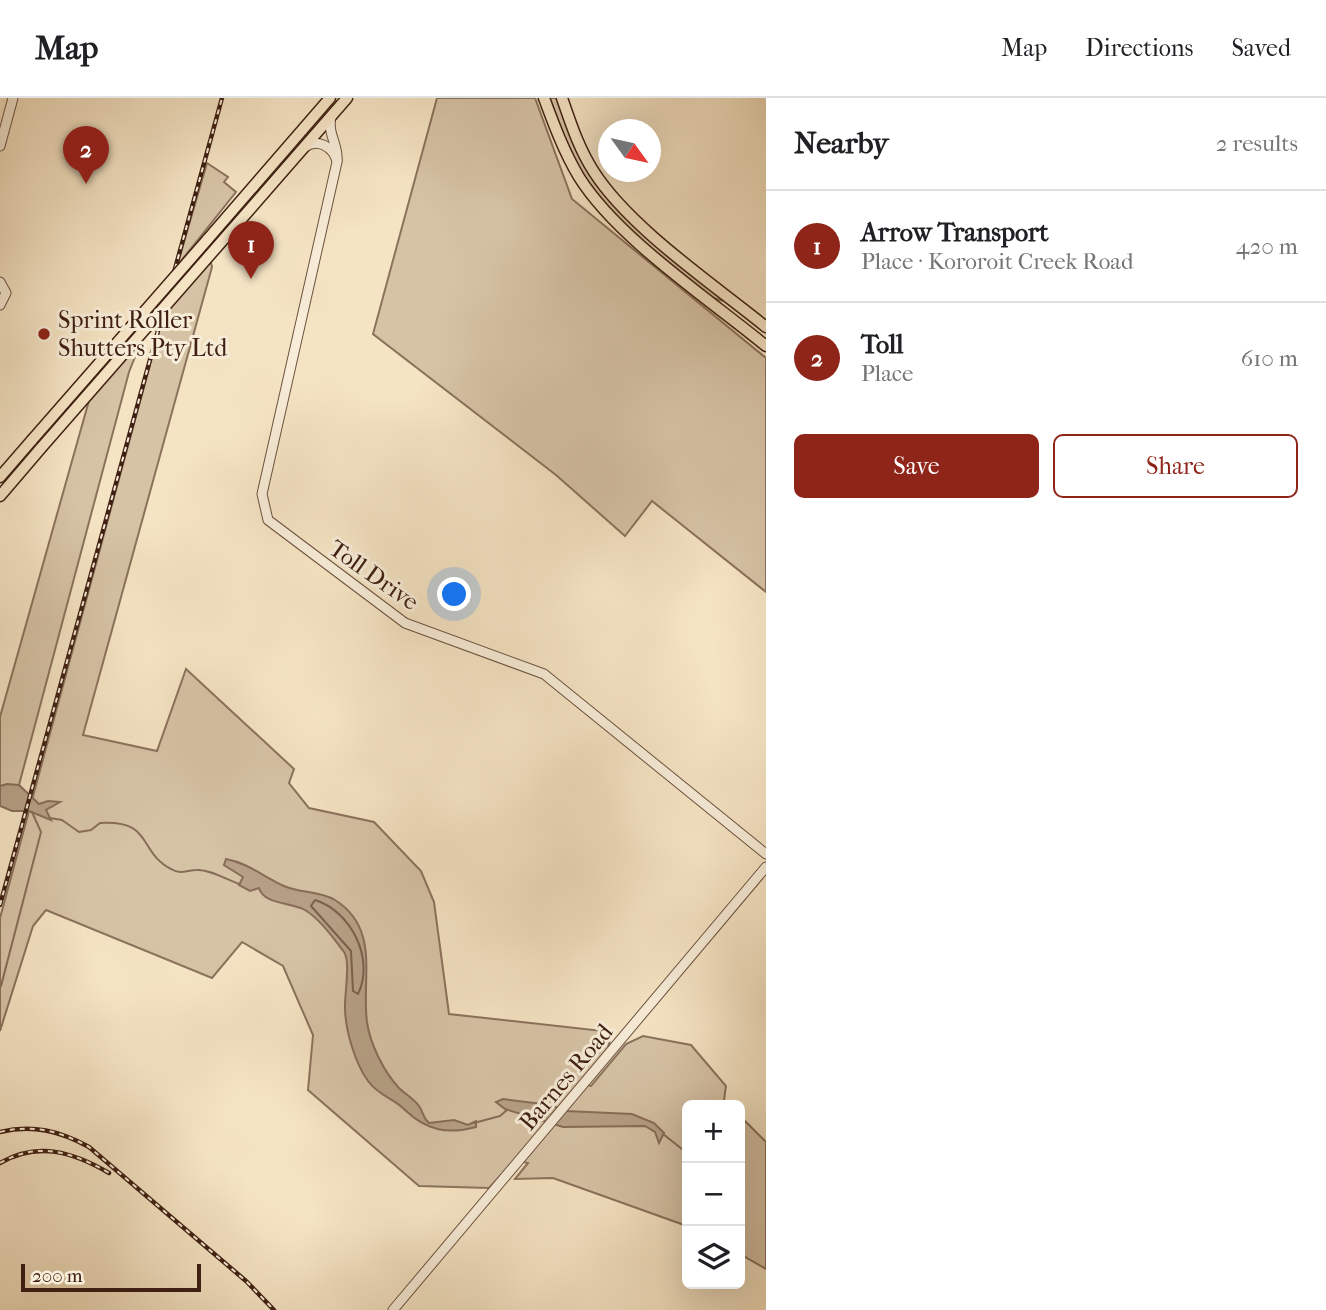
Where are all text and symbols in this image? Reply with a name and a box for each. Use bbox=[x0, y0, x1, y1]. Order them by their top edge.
text: Map bbox=[35, 29, 98, 68]
text: Map bbox=[1001, 34, 1047, 62]
text: Directions bbox=[1085, 34, 1193, 62]
text: Saved bbox=[1231, 34, 1291, 62]
north arrow bbox=[598, 119, 661, 182]
pin: 2 bbox=[63, 126, 109, 184]
text: Nearby bbox=[794, 126, 889, 161]
text: 2 results bbox=[1216, 130, 1298, 157]
text: Arrow Transport bbox=[861, 217, 1049, 248]
pin: 1 bbox=[228, 221, 274, 279]
text: 1 bbox=[813, 233, 821, 260]
text: 420 m bbox=[1236, 233, 1298, 260]
text: Place · Kororoit Creek Road bbox=[861, 248, 1133, 275]
place label: Sprint Roller Shutters Pty Ltd bbox=[58, 306, 228, 362]
marker: Sprint Roller Shutters Pty Ltd bbox=[36, 326, 52, 342]
text: Toll bbox=[861, 329, 903, 360]
text: 2 bbox=[811, 345, 823, 372]
text: 610 m bbox=[1241, 345, 1298, 372]
text: Place bbox=[861, 360, 913, 387]
button: Save bbox=[794, 434, 1039, 498]
button: Share bbox=[1053, 434, 1298, 498]
street label: Toll Drive bbox=[324, 534, 424, 616]
your location bbox=[437, 577, 471, 611]
street label: Barnes Road bbox=[513, 1017, 619, 1136]
map controls bbox=[682, 1100, 745, 1289]
button: + bbox=[682, 1100, 745, 1163]
button: − bbox=[682, 1163, 745, 1226]
button: layers bbox=[682, 1226, 745, 1289]
scale bar bbox=[21, 1261, 201, 1293]
text: 200 m bbox=[32, 1265, 83, 1287]

